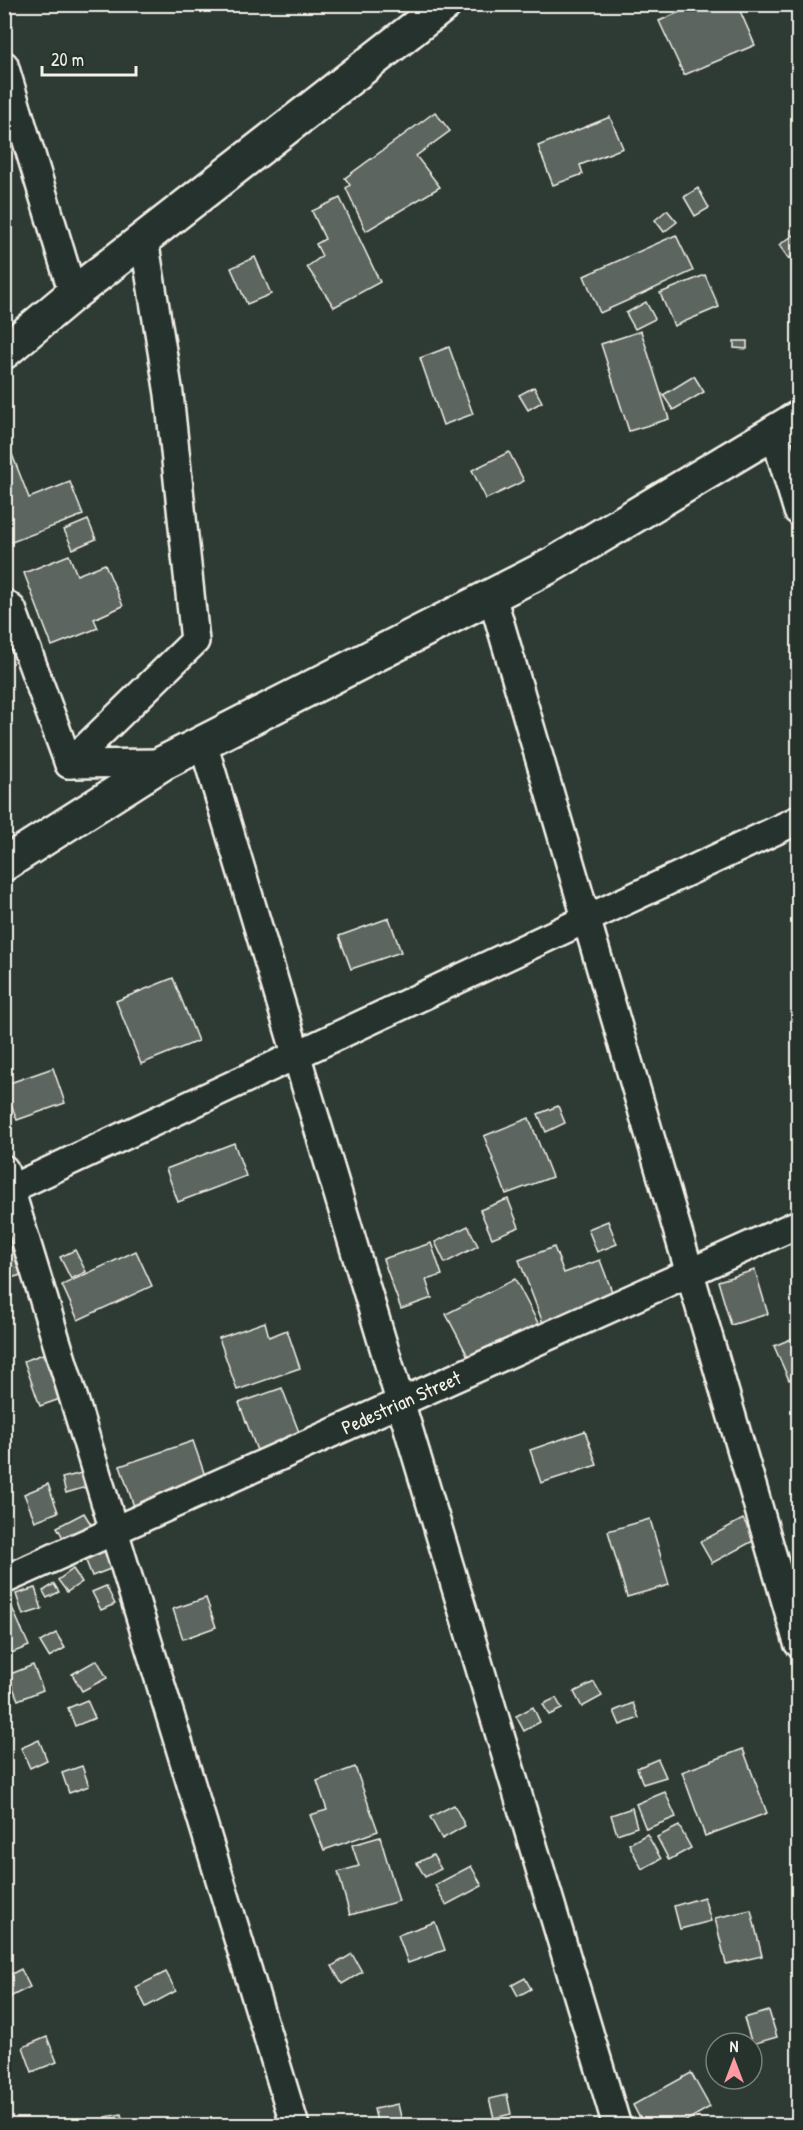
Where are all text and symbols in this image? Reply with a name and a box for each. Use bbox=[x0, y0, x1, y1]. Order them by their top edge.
scale bar bbox=[42, 39, 136, 77]
text: 20 m bbox=[51, 47, 84, 72]
street label: Pedestrian Street bbox=[337, 1363, 466, 1440]
north arrow bbox=[704, 2031, 764, 2091]
text: N bbox=[730, 2035, 739, 2057]

